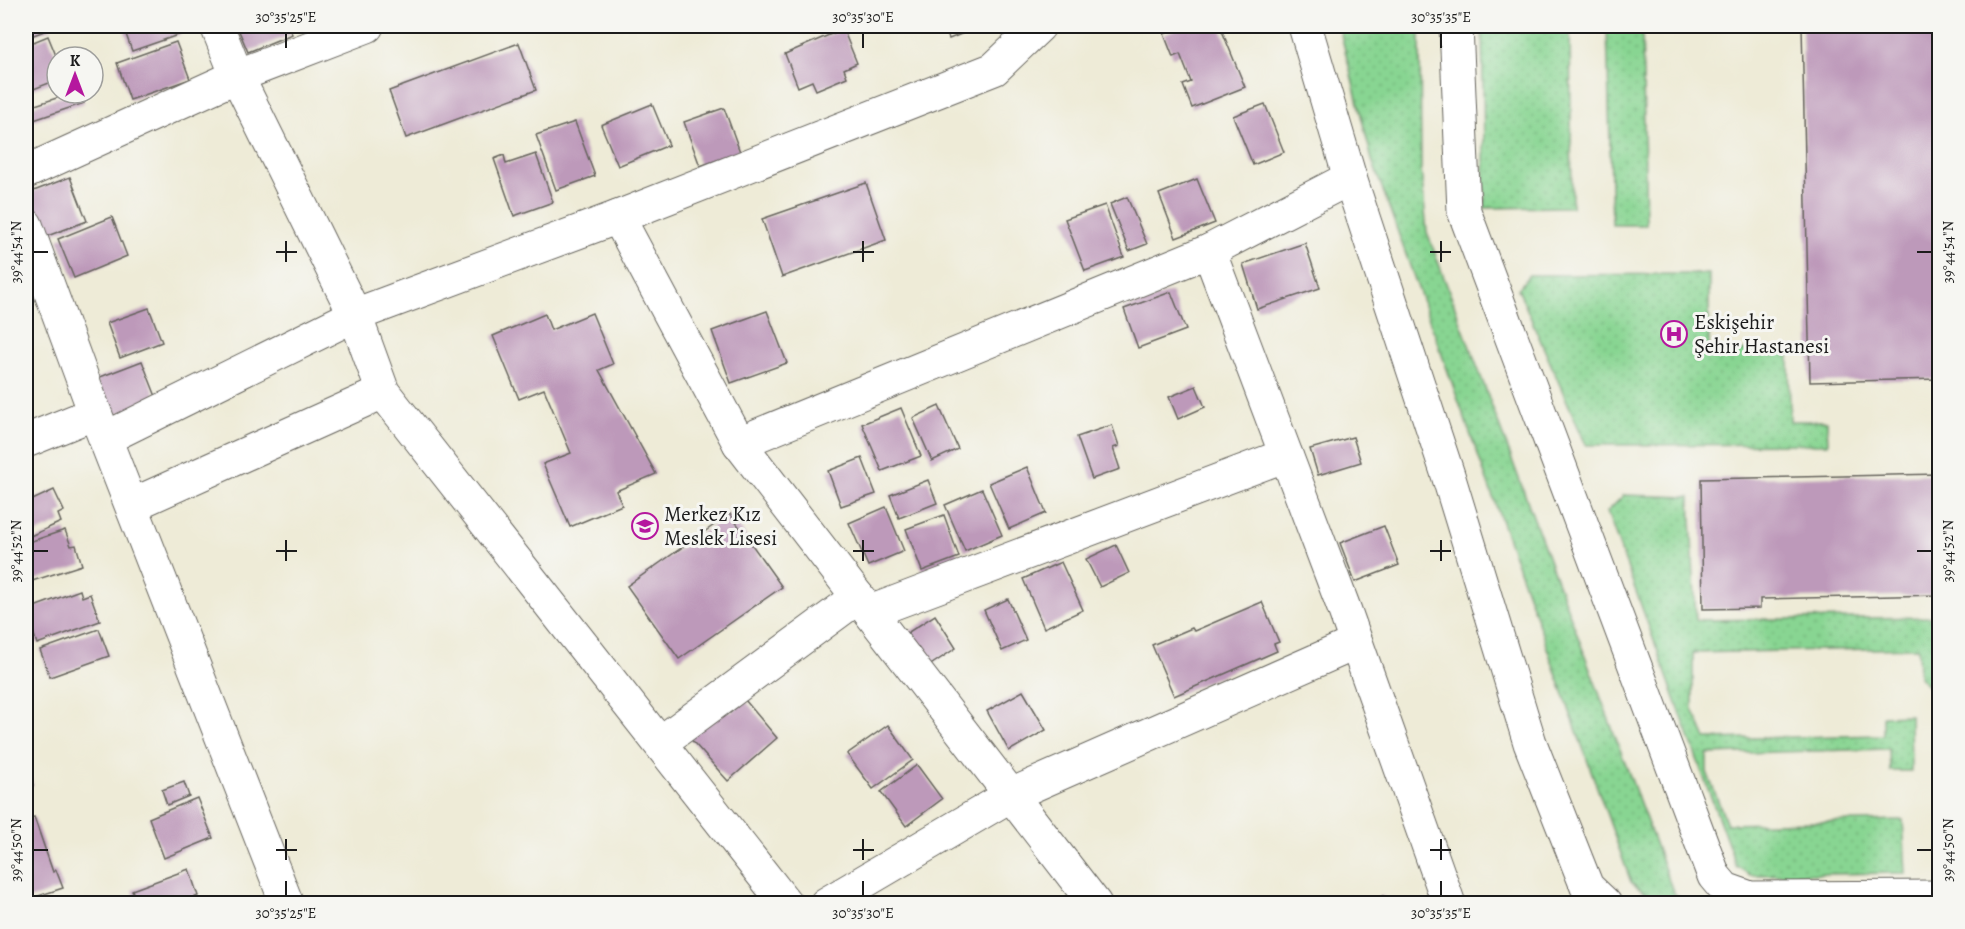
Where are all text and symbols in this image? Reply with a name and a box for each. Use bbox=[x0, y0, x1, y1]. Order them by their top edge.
text: 30°35'25"E bbox=[255, 7, 317, 27]
text: 30°35'30"E bbox=[832, 7, 894, 27]
text: 30°35'35"E bbox=[1411, 7, 1471, 27]
north arrow bbox=[45, 45, 105, 105]
text: K bbox=[70, 50, 81, 72]
text: 39°44'54"N bbox=[6, 221, 26, 283]
text: 39°44'54"N bbox=[1938, 221, 1958, 283]
place label: Eskişehir Şehir Hastanesi bbox=[1694, 308, 1829, 360]
hospital icon: Eskişehir Şehir Hastanesi bbox=[1659, 319, 1689, 349]
place label: Merkez Kız Meslek Lisesi bbox=[664, 500, 777, 552]
school or university icon: Merkez Kız Meslek Lisesi bbox=[630, 511, 660, 541]
text: 39°44'52"N bbox=[6, 519, 26, 582]
text: 39°44'52"N bbox=[1938, 519, 1958, 582]
text: 39°44'50"N bbox=[6, 818, 26, 882]
text: 39°44'50"N bbox=[1938, 818, 1958, 882]
text: 30°35'25"E bbox=[255, 903, 317, 923]
text: 30°35'30"E bbox=[832, 903, 894, 923]
text: 30°35'35"E bbox=[1411, 903, 1471, 923]

